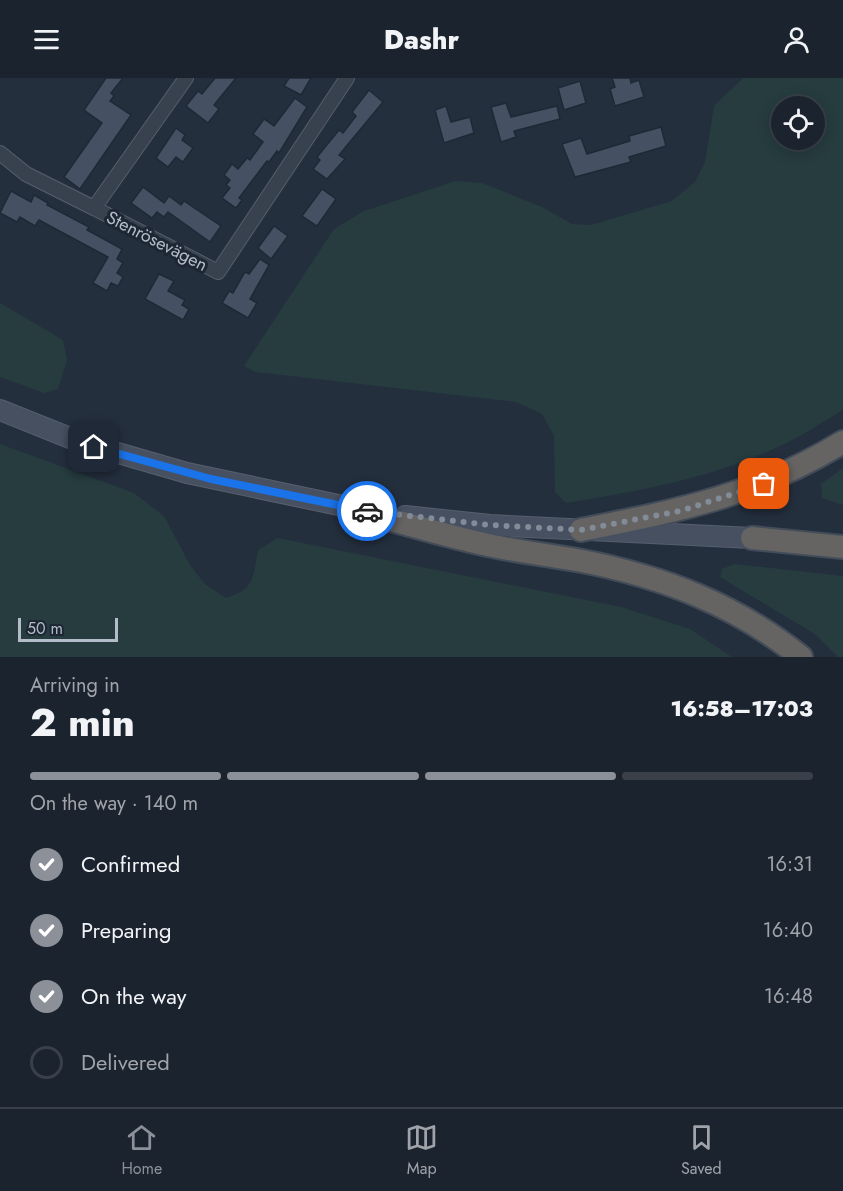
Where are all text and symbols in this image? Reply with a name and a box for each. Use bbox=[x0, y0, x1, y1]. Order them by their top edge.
text: Dashr bbox=[384, 20, 459, 59]
icon: menu bbox=[30, 23, 63, 56]
icon: person bbox=[780, 23, 813, 56]
map controls bbox=[771, 96, 825, 150]
button: locate bbox=[771, 96, 825, 150]
street label: Stenrösevägen bbox=[102, 204, 212, 278]
pin bbox=[68, 421, 119, 472]
icon: home bbox=[77, 430, 110, 463]
pin bbox=[738, 458, 789, 509]
icon: bag bbox=[747, 467, 780, 500]
courier bbox=[337, 481, 397, 541]
icon: car bbox=[351, 495, 384, 528]
scale bar bbox=[18, 615, 118, 642]
text: 50 m bbox=[27, 617, 63, 640]
text: Arriving in bbox=[30, 671, 120, 700]
text: 16:58–17:03 bbox=[671, 692, 813, 724]
text: 2 min bbox=[30, 694, 135, 751]
text: On the way · 140 m bbox=[30, 789, 198, 818]
icon: check bbox=[30, 848, 63, 881]
text: Confirmed bbox=[81, 848, 180, 880]
text: 16:31 bbox=[767, 850, 813, 879]
icon: check bbox=[30, 914, 63, 947]
text: Preparing bbox=[81, 914, 172, 946]
text: 16:40 bbox=[763, 916, 813, 945]
icon: check bbox=[30, 980, 63, 1013]
text: On the way bbox=[81, 980, 186, 1012]
text: 16:48 bbox=[764, 982, 813, 1011]
text: Delivered bbox=[81, 1046, 170, 1078]
tab: Home bbox=[121, 1121, 162, 1180]
tab: Map bbox=[405, 1121, 438, 1180]
tab: Saved bbox=[681, 1121, 722, 1180]

